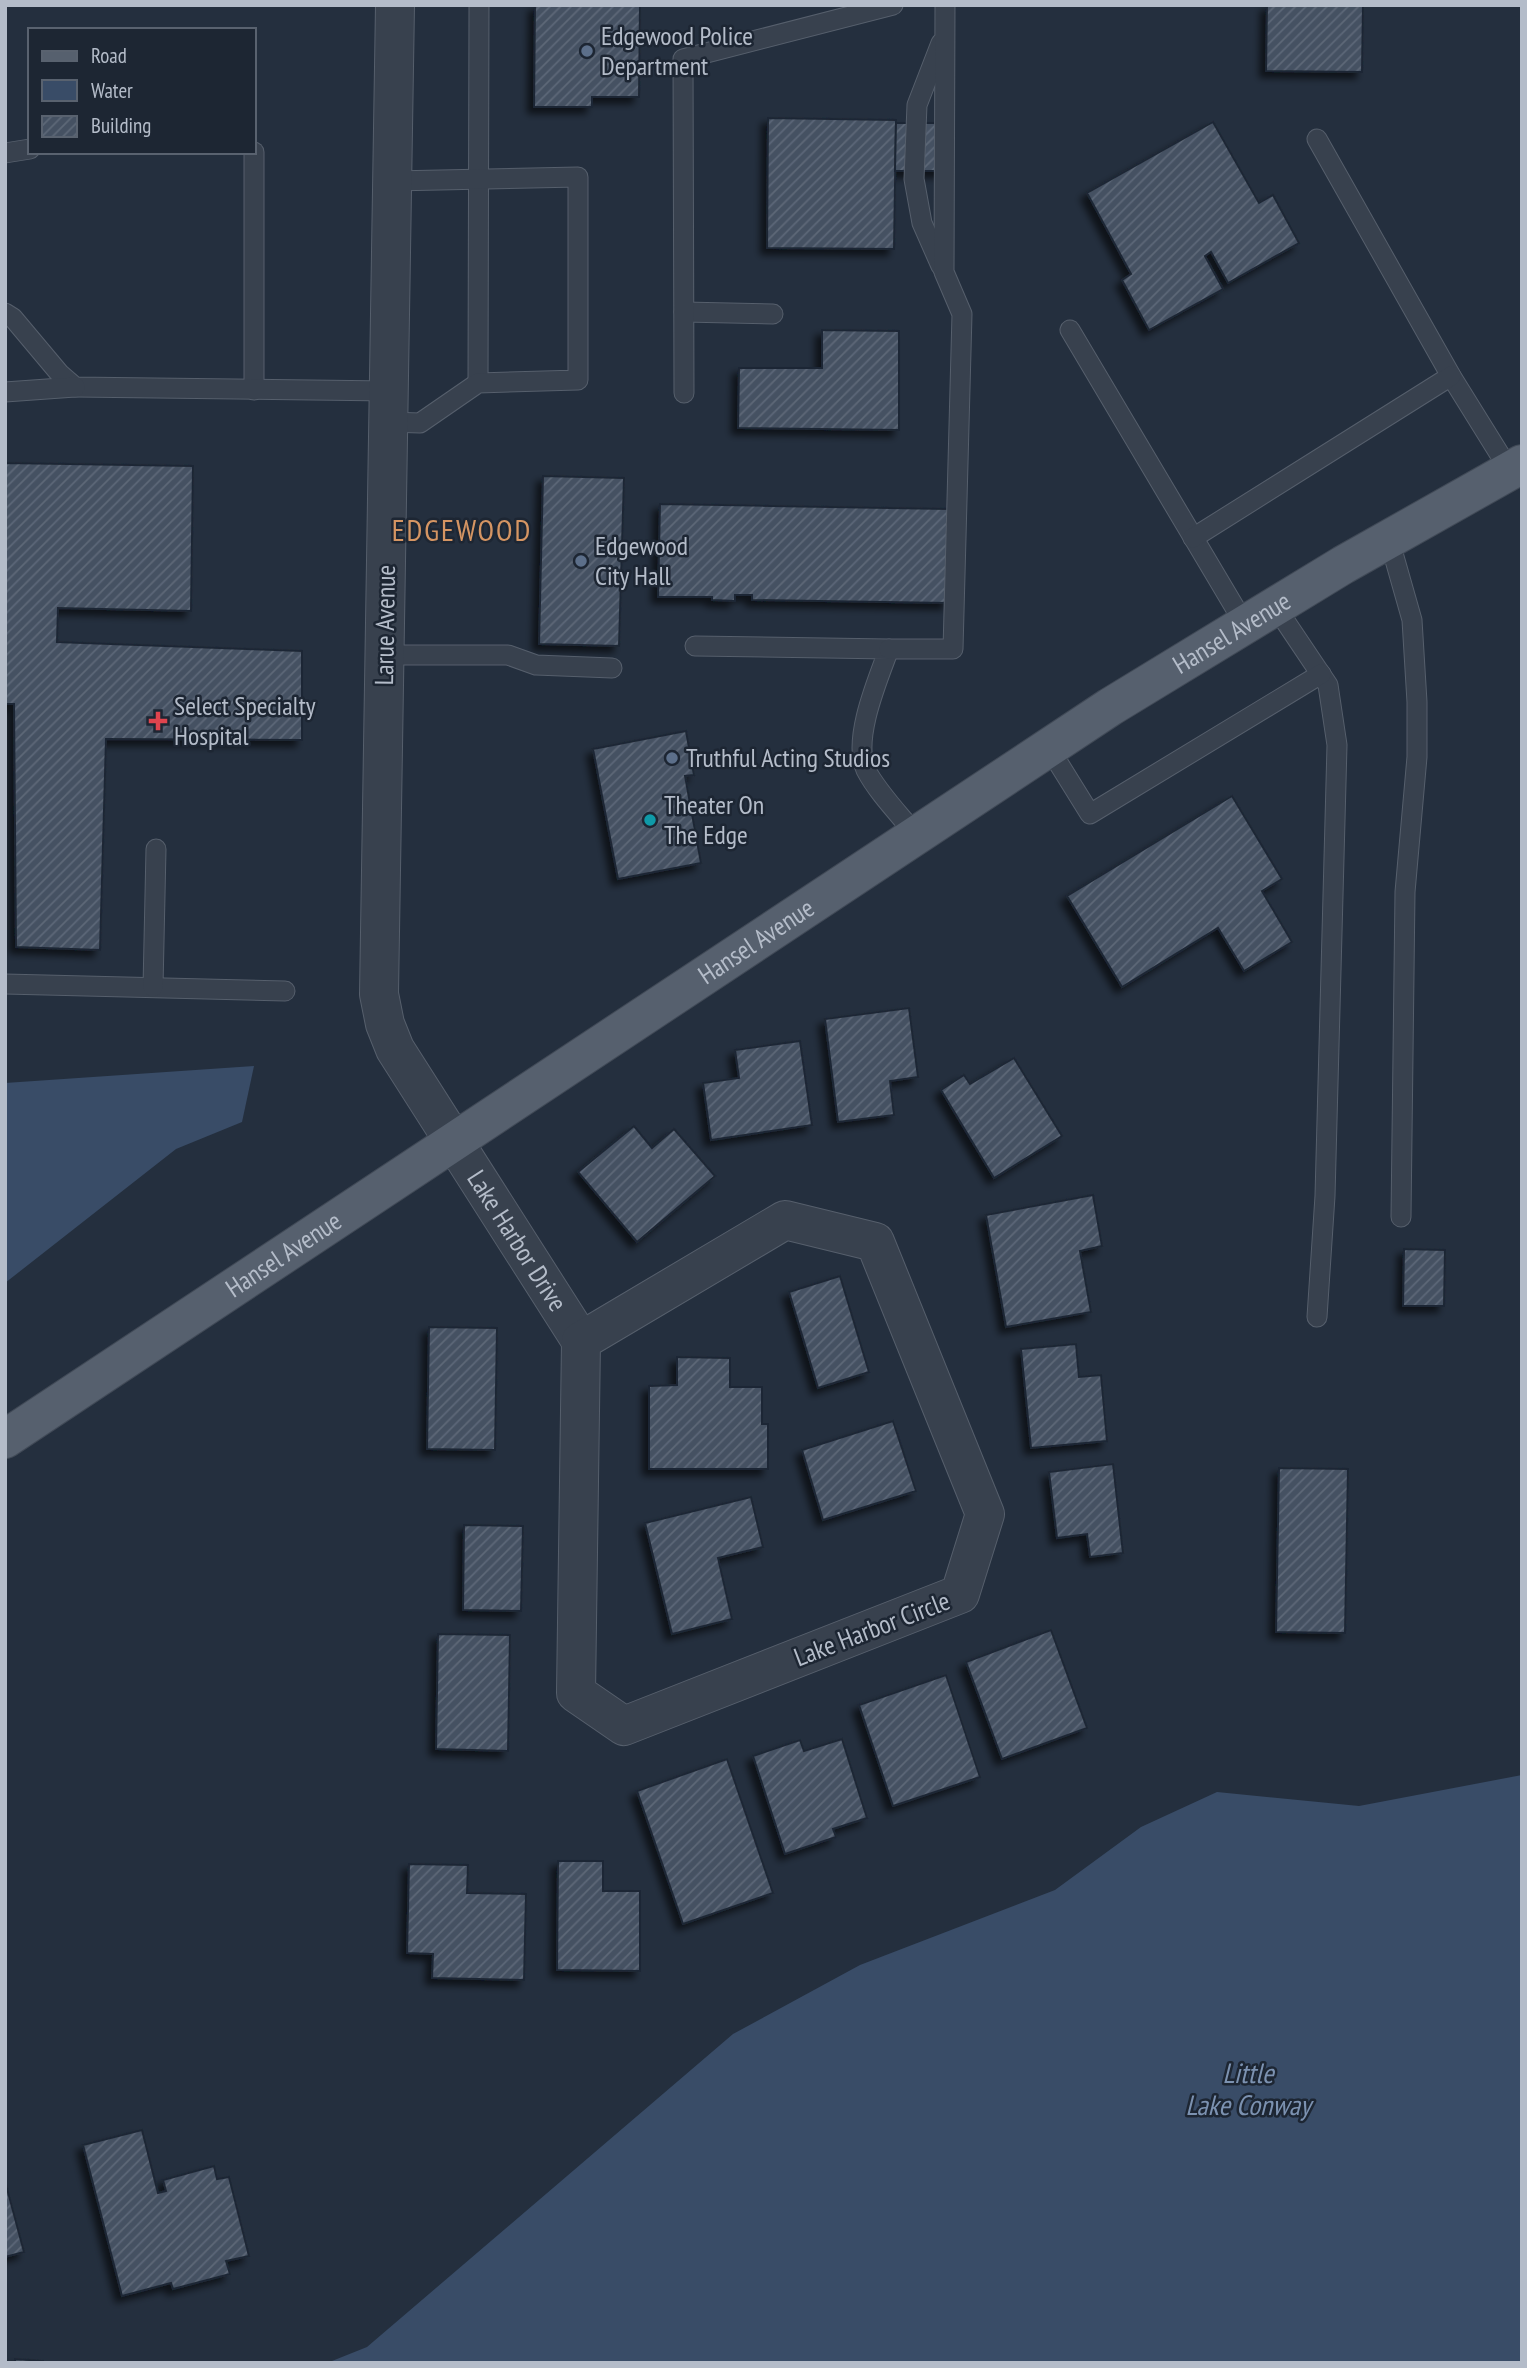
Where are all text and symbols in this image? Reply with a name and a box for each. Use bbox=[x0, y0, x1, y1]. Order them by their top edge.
place label: Edgewood Police Department bbox=[601, 19, 753, 82]
legend bbox=[28, 28, 256, 154]
text: Road bbox=[91, 42, 127, 69]
marker: Edgewood Police Department bbox=[579, 43, 595, 59]
text: Water bbox=[91, 77, 133, 104]
text: Building bbox=[91, 112, 151, 139]
district label: EDGEWOOD bbox=[392, 510, 532, 549]
place label: Edgewood City Hall bbox=[595, 529, 688, 592]
marker: Edgewood City Hall bbox=[573, 553, 589, 569]
street label: Larue Avenue bbox=[367, 564, 402, 686]
street label: Hansel Avenue bbox=[1167, 584, 1296, 681]
place label: Select Specialty Hospital bbox=[174, 689, 316, 752]
marker: Select Specialty Hospital bbox=[148, 711, 168, 731]
place label: Truthful Acting Studios bbox=[686, 741, 890, 774]
marker: Truthful Acting Studios bbox=[664, 750, 680, 766]
place label: Theater On The Edge bbox=[664, 788, 764, 851]
marker: Theater On The Edge bbox=[642, 812, 658, 828]
street label: Hansel Avenue bbox=[692, 891, 820, 991]
street label: Lake Harbor Drive bbox=[460, 1164, 575, 1317]
street label: Hansel Avenue bbox=[219, 1204, 347, 1304]
street label: Lake Harbor Circle bbox=[789, 1584, 954, 1673]
water label: Little Lake Conway bbox=[1185, 2054, 1314, 2123]

